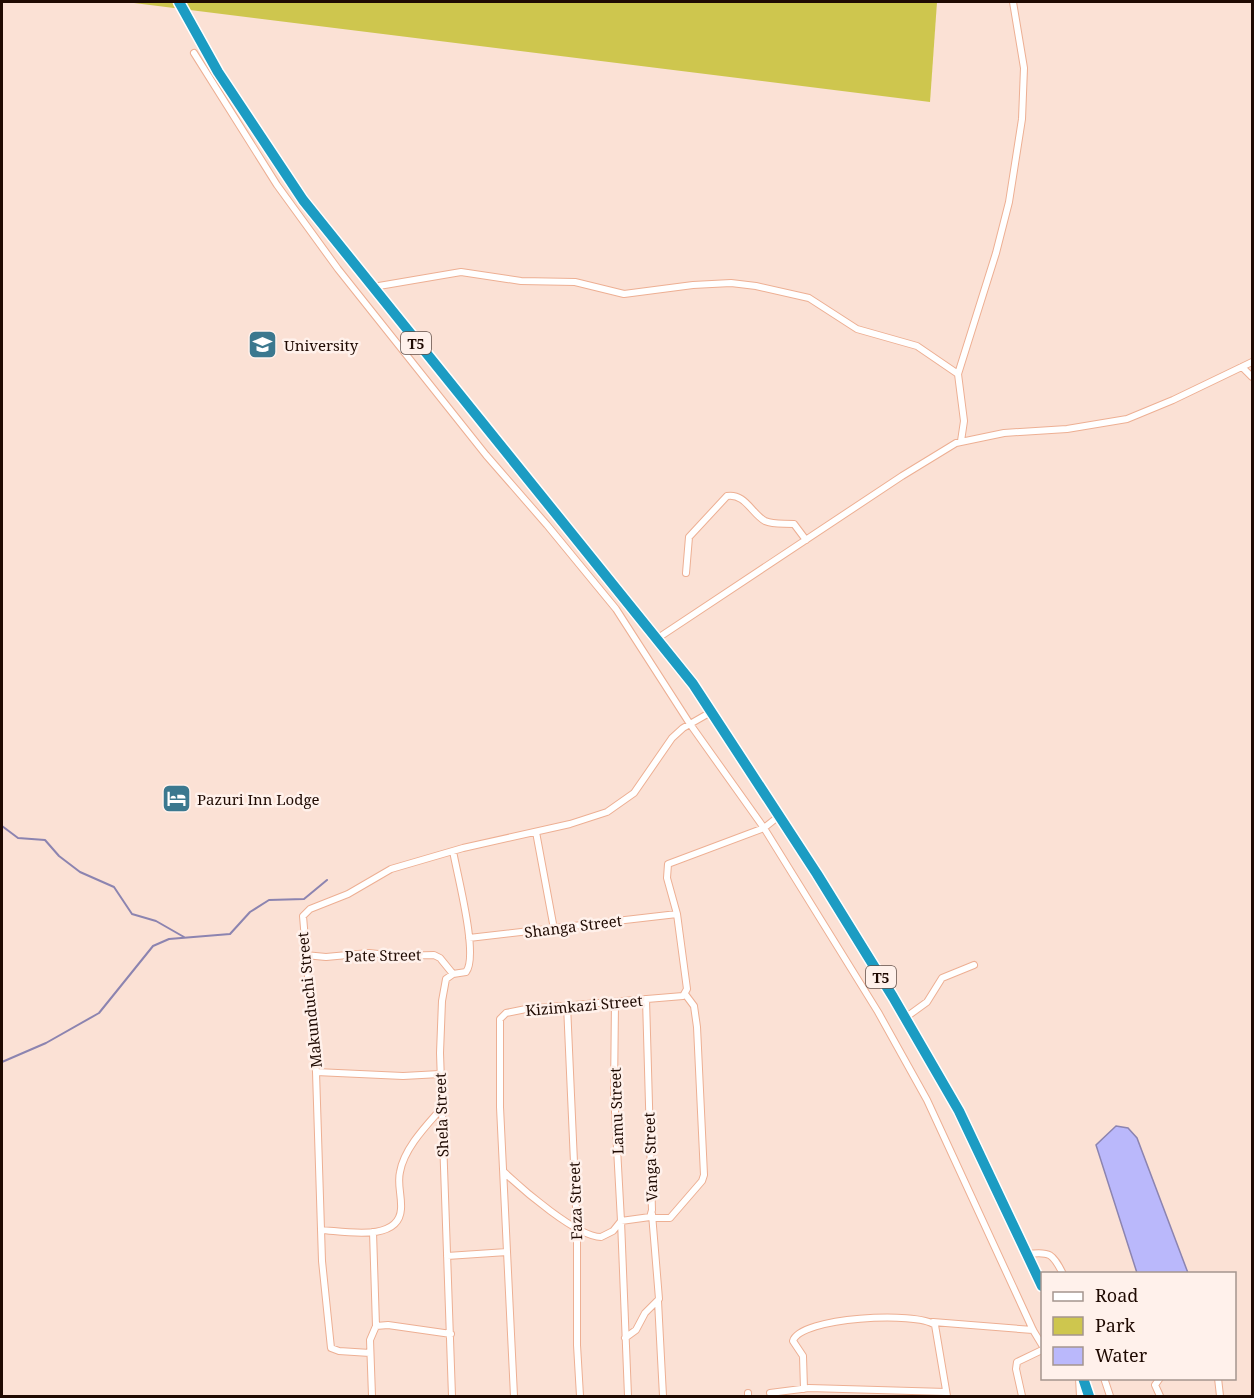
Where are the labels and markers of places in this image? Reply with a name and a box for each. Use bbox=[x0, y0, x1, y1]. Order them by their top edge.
school or university icon: University bbox=[247, 329, 279, 361]
place label: University bbox=[284, 335, 359, 355]
hotel icon: Pazuri Inn Lodge bbox=[160, 783, 192, 815]
place label: Pazuri Inn Lodge bbox=[197, 789, 320, 809]

